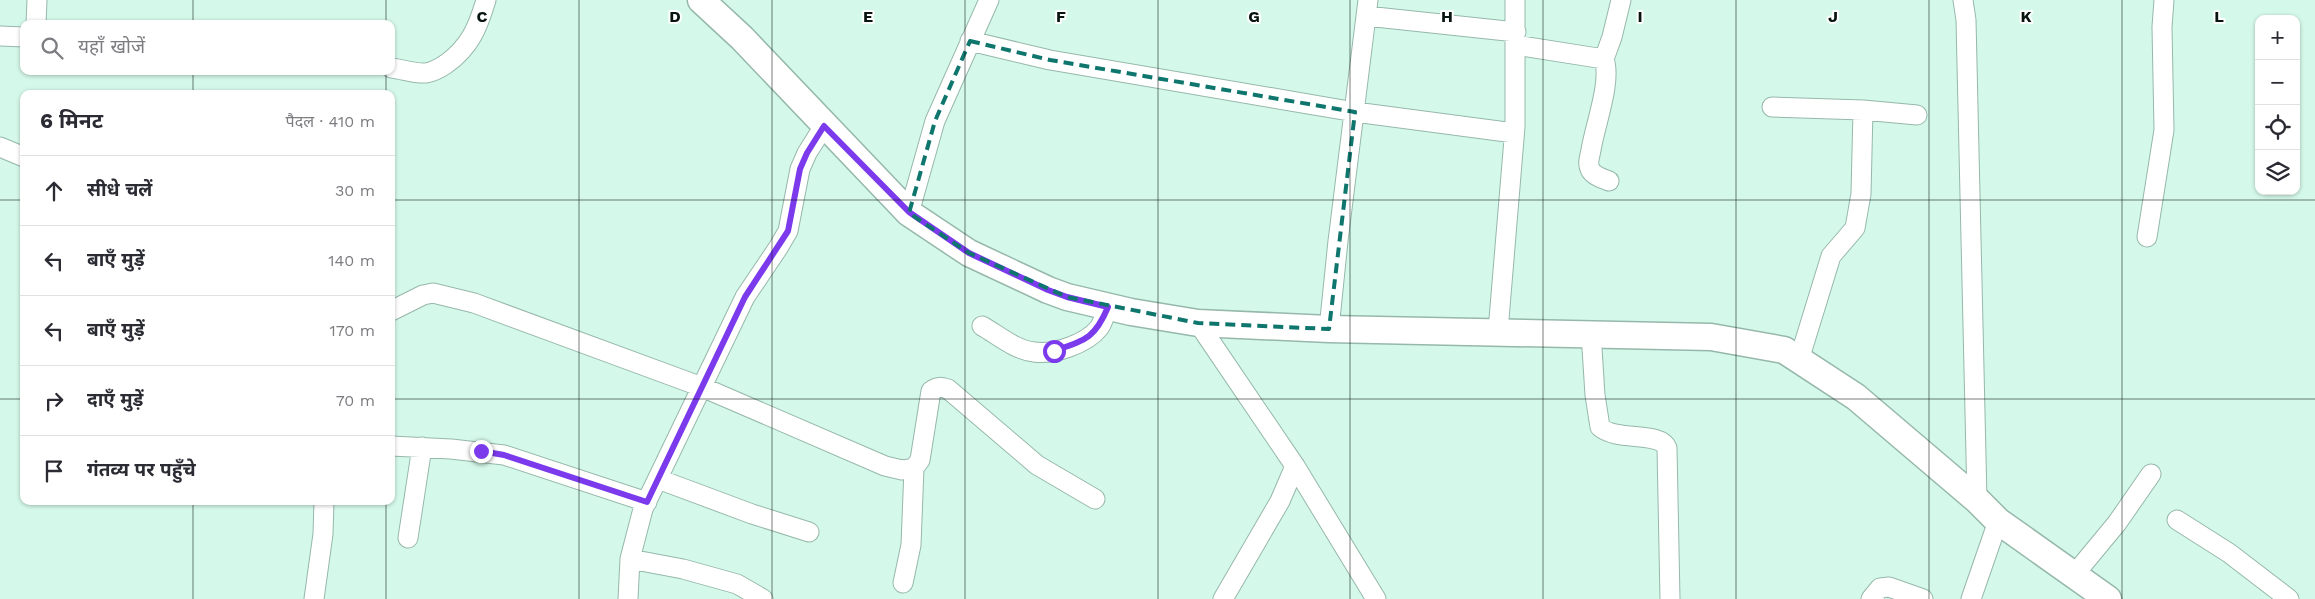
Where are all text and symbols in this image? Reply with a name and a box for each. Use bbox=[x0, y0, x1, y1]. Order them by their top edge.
text: C bbox=[477, 7, 488, 26]
text: D bbox=[669, 7, 681, 26]
text: E bbox=[863, 7, 873, 26]
text: F bbox=[1056, 7, 1066, 26]
text: G bbox=[1248, 7, 1260, 26]
text: H bbox=[1441, 7, 1453, 26]
text: I bbox=[1637, 7, 1643, 26]
text: J bbox=[1828, 7, 1838, 26]
text: K bbox=[2020, 7, 2032, 26]
text: L bbox=[2214, 7, 2224, 26]
map controls bbox=[2255, 15, 2300, 195]
button: + bbox=[2255, 15, 2300, 60]
search box bbox=[20, 20, 395, 75]
icon: search bbox=[38, 34, 66, 62]
text: यहाँ खोजें bbox=[78, 35, 145, 58]
button: − bbox=[2255, 60, 2300, 105]
button: locate bbox=[2255, 105, 2300, 150]
text: 6 मिनट bbox=[40, 108, 103, 133]
text: पैदल · 410 m bbox=[286, 112, 375, 131]
button: layers bbox=[2255, 150, 2300, 195]
icon: ahead bbox=[40, 177, 68, 205]
text: सीधे चलें bbox=[87, 178, 152, 201]
text: 30 m bbox=[335, 181, 375, 200]
icon: left bbox=[40, 247, 68, 275]
text: बाएँ मुड़ें bbox=[87, 248, 145, 271]
text: 140 m bbox=[328, 251, 375, 270]
icon: left bbox=[40, 317, 68, 345]
text: बाएँ मुड़ें bbox=[87, 318, 145, 341]
text: 170 m bbox=[329, 321, 375, 340]
route start bbox=[1043, 340, 1066, 363]
icon: right bbox=[40, 387, 68, 415]
text: दाएँ मुड़ें bbox=[87, 388, 143, 411]
text: 70 m bbox=[336, 391, 375, 410]
route end bbox=[470, 440, 493, 463]
icon: arrive bbox=[40, 457, 68, 485]
text: गंतव्य पर पहुँचे bbox=[87, 458, 196, 481]

